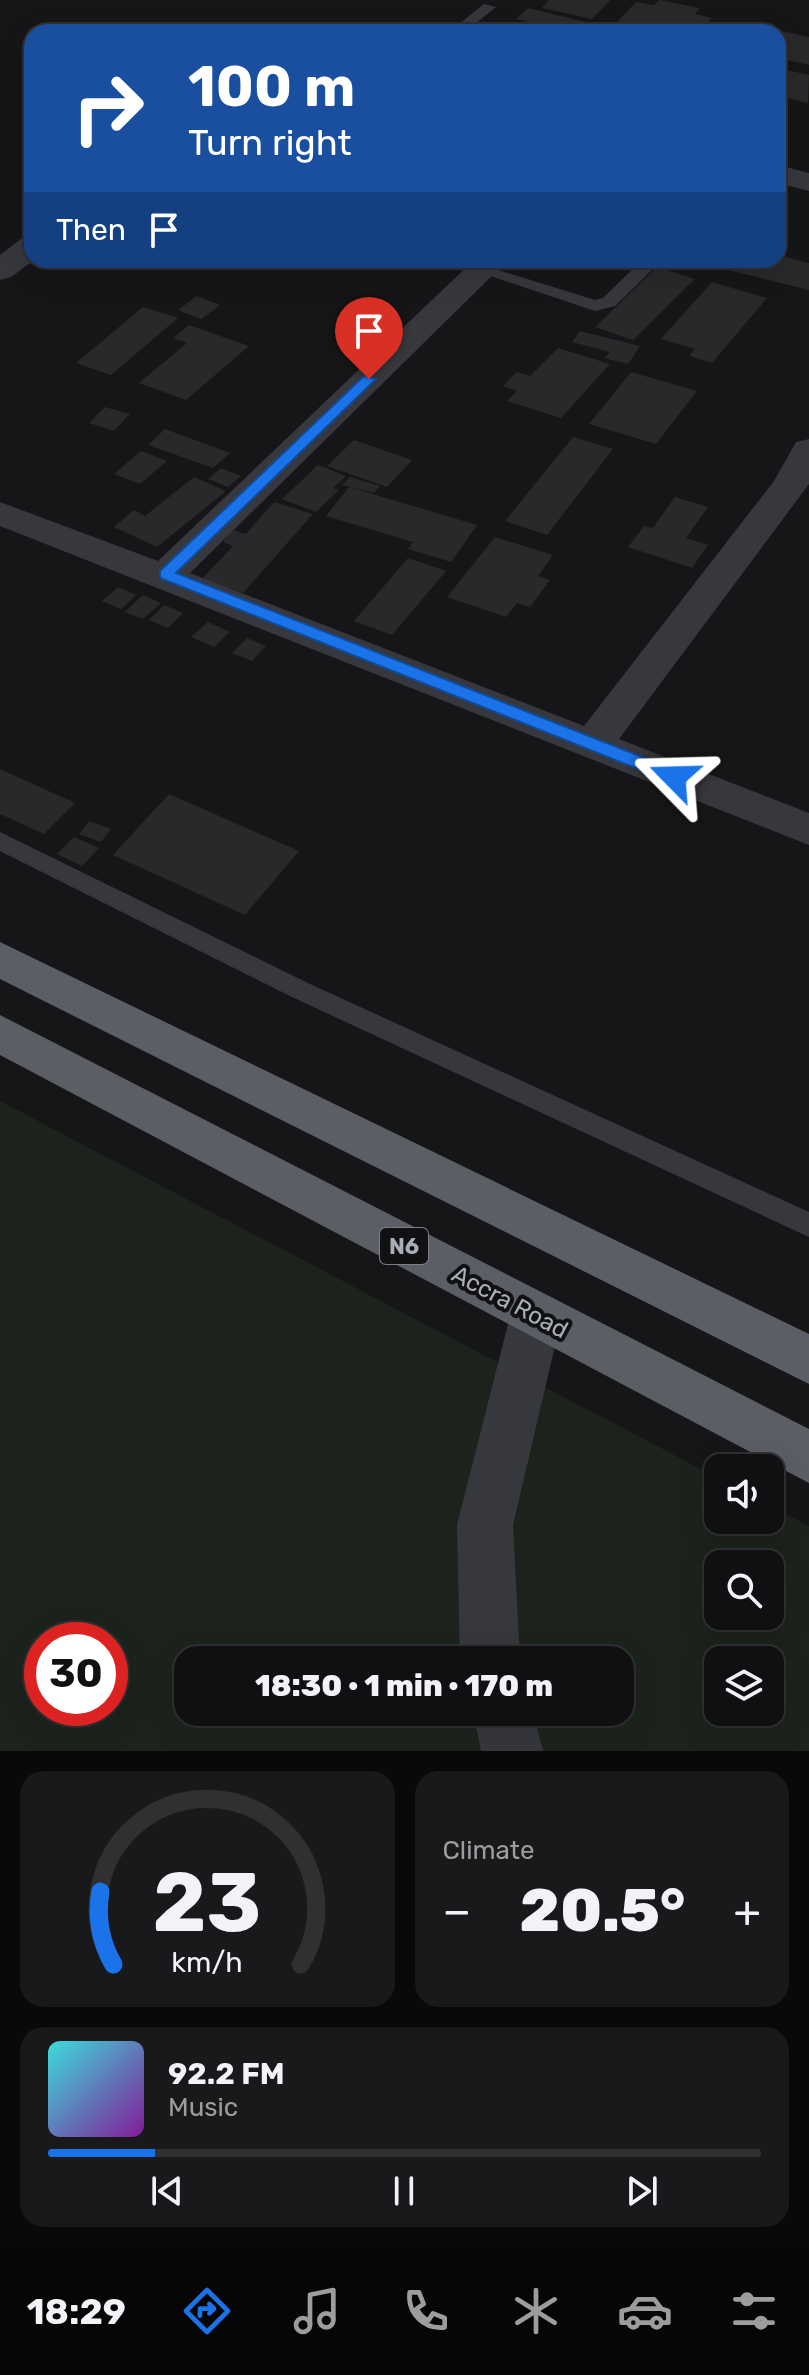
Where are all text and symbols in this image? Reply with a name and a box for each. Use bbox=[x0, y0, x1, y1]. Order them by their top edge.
text: 100 m bbox=[188, 54, 355, 120]
icon: right bbox=[56, 56, 160, 160]
text: Turn right bbox=[188, 121, 352, 164]
icon: arrive bbox=[142, 208, 186, 252]
text: Then bbox=[56, 212, 126, 248]
pin bbox=[335, 297, 403, 379]
icon: arrive bbox=[347, 309, 391, 353]
position arrow bbox=[632, 735, 716, 819]
road number: N6 bbox=[380, 1228, 428, 1264]
street label: Accra Road bbox=[447, 1260, 573, 1344]
map controls bbox=[704, 1454, 784, 1726]
button: sound bbox=[704, 1454, 784, 1534]
button: search bbox=[704, 1550, 784, 1630]
speed limit sign: 30 bbox=[24, 1622, 128, 1726]
button: layers bbox=[704, 1646, 784, 1726]
text: 18:30 · 1 min · 170 m bbox=[255, 1668, 553, 1704]
text: Climate bbox=[443, 1835, 535, 1866]
text: 23 bbox=[153, 1853, 262, 1952]
text: 20.5° bbox=[520, 1875, 685, 1946]
text: − bbox=[443, 1885, 471, 1937]
text: + bbox=[734, 1885, 761, 1937]
text: km/h bbox=[172, 1945, 243, 1979]
text: 92.2 FM bbox=[168, 2056, 285, 2092]
text: Music bbox=[168, 2092, 238, 2123]
icon: previous bbox=[145, 2169, 189, 2213]
icon: pause bbox=[382, 2169, 426, 2213]
icon: next bbox=[620, 2169, 664, 2213]
icon: directions bbox=[179, 2283, 235, 2339]
icon: music bbox=[289, 2283, 345, 2339]
icon: phone bbox=[398, 2283, 454, 2339]
icon: climate bbox=[508, 2283, 564, 2339]
icon: car bbox=[617, 2283, 673, 2339]
icon: filters bbox=[726, 2283, 782, 2339]
text: 18:29 bbox=[27, 2290, 126, 2333]

